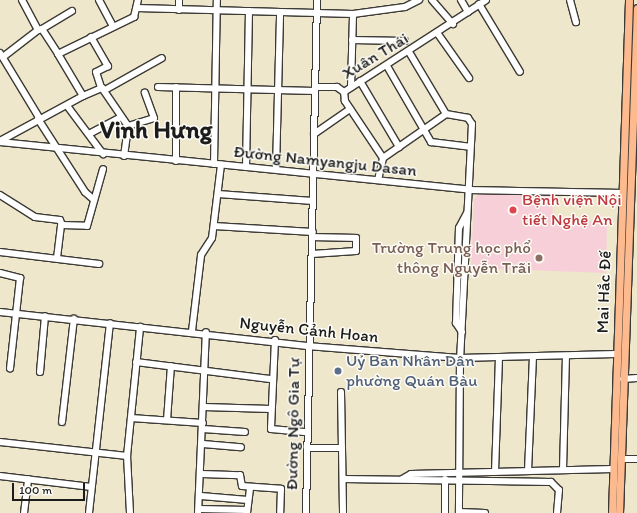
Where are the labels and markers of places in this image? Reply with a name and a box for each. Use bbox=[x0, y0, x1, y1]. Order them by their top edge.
place label: Bệnh viện Nội tiết Nghệ An bbox=[522, 190, 622, 230]
marker: Bệnh viện Nội tiết Nghệ An bbox=[507, 204, 519, 216]
place label: Trường Trung học phổ thông Nguyễn Trãi bbox=[373, 238, 531, 278]
marker: Trường Trung học phổ thông Nguyễn Trãi bbox=[534, 253, 544, 263]
place label: Uỷ Ban Nhân Dân phường Quán Bàu bbox=[346, 351, 478, 391]
marker: Uỷ Ban Nhân Dân phường Quán Bàu bbox=[333, 366, 343, 376]

